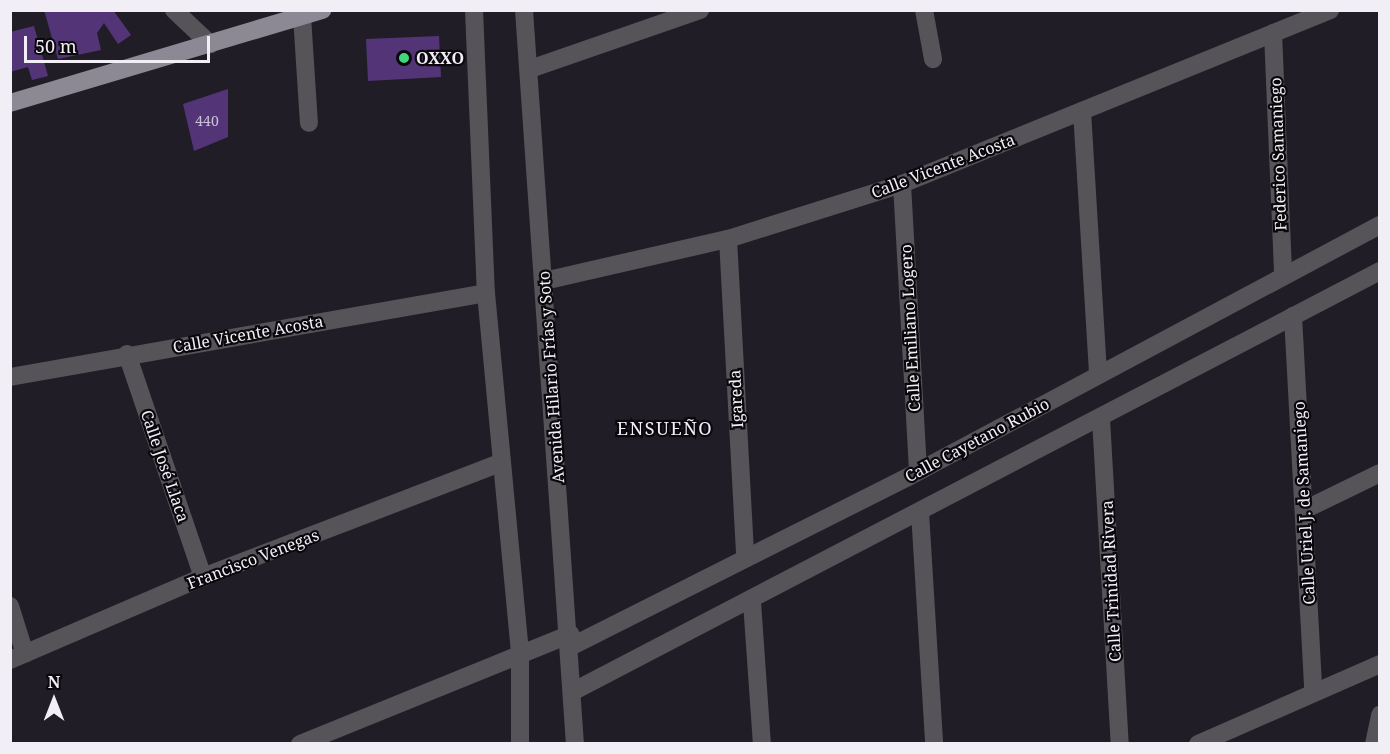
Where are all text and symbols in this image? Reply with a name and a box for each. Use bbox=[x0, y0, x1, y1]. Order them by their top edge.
scale bar bbox=[27, 24, 213, 62]
text: 50 m bbox=[35, 34, 77, 58]
place label: OXXO bbox=[416, 48, 464, 68]
marker: OXXO bbox=[397, 51, 411, 65]
street label: Federico Samaniego bbox=[1266, 77, 1290, 231]
house number: 440 bbox=[195, 113, 219, 129]
street label: Calle Vicente Acosta bbox=[868, 130, 1018, 202]
street label: Calle Emiliano Logero bbox=[896, 244, 924, 412]
street label: Avenida Hilario Frías y Soto bbox=[534, 270, 568, 484]
street label: Calle Vicente Acosta bbox=[171, 311, 325, 357]
street label: Igareda bbox=[725, 369, 747, 429]
street label: Calle Cayetano Rubio bbox=[902, 394, 1052, 486]
street label: Calle Uriel J. de Samaniego bbox=[1289, 401, 1319, 605]
street label: Calle José Llaca bbox=[137, 407, 193, 525]
district label: ENSUEÑO bbox=[617, 417, 713, 439]
street label: Calle Trinidad Rivera bbox=[1097, 500, 1125, 662]
street label: Francisco Venegas bbox=[184, 525, 322, 593]
north arrow bbox=[24, 670, 84, 730]
text: N bbox=[48, 671, 60, 693]

